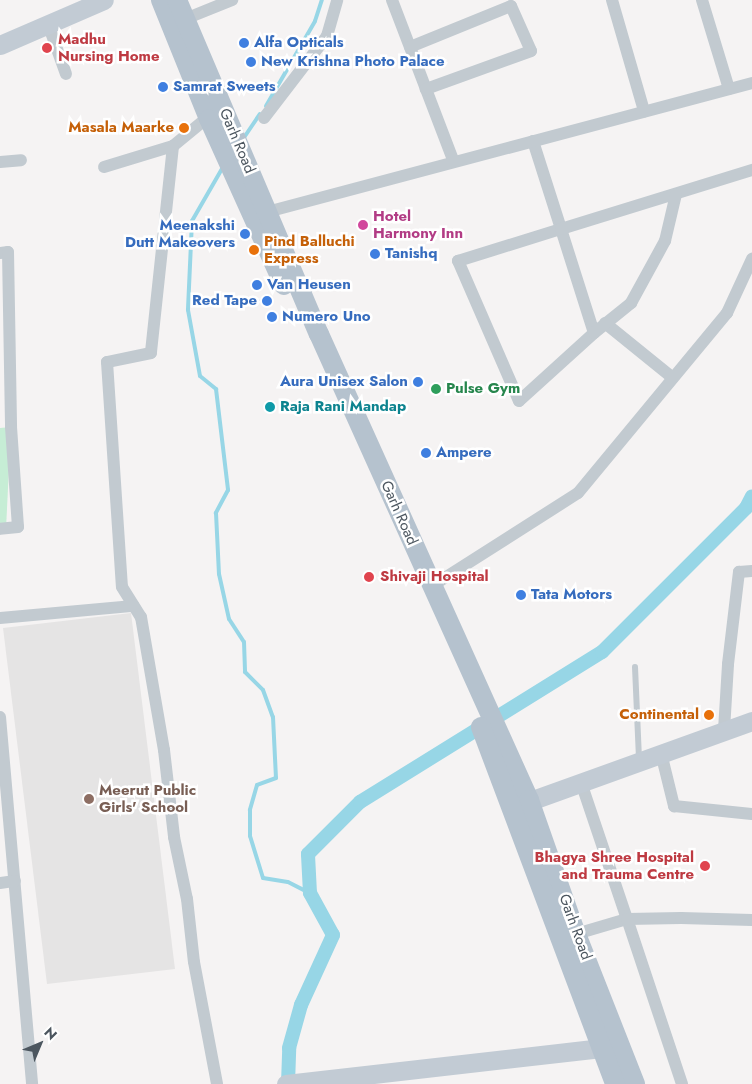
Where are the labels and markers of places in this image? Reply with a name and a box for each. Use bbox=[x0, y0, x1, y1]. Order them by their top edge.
place label: Madhu Nursing Home bbox=[58, 30, 159, 65]
place label: Alfa Opticals bbox=[254, 34, 344, 52]
marker: Alfa Opticals bbox=[238, 37, 250, 49]
marker: Madhu Nursing Home bbox=[40, 41, 54, 55]
place label: New Krishna Photo Palace bbox=[261, 53, 445, 71]
marker: New Krishna Photo Palace bbox=[245, 56, 257, 68]
place label: Samrat Sweets bbox=[173, 78, 276, 96]
marker: Samrat Sweets bbox=[157, 81, 169, 93]
place label: Masala Maarke bbox=[68, 119, 174, 137]
marker: Masala Maarke bbox=[178, 122, 190, 134]
place label: Hotel Harmony Inn bbox=[373, 207, 463, 242]
place label: Meenakshi Dutt Makeovers bbox=[125, 216, 235, 251]
marker: Hotel Harmony Inn bbox=[357, 219, 369, 231]
marker: Meenakshi Dutt Makeovers bbox=[239, 228, 251, 240]
place label: Pind Balluchi Express bbox=[264, 232, 355, 267]
marker: Pind Balluchi Express bbox=[248, 244, 260, 256]
place label: Tanishq bbox=[385, 245, 437, 263]
marker: Tanishq bbox=[369, 248, 381, 260]
place label: Van Heusen bbox=[267, 276, 351, 294]
marker: Van Heusen bbox=[251, 279, 263, 291]
place label: Red Tape bbox=[192, 292, 257, 310]
marker: Red Tape bbox=[261, 295, 273, 307]
place label: Numero Uno bbox=[282, 308, 371, 326]
marker: Numero Uno bbox=[266, 311, 278, 323]
place label: Aura Unisex Salon bbox=[280, 373, 408, 391]
marker: Aura Unisex Salon bbox=[412, 376, 424, 388]
place label: Pulse Gym bbox=[446, 380, 520, 398]
marker: Pulse Gym bbox=[430, 383, 442, 395]
place label: Raja Rani Mandap bbox=[280, 398, 406, 416]
marker: Raja Rani Mandap bbox=[264, 401, 276, 413]
place label: Ampere bbox=[436, 444, 492, 462]
marker: Ampere bbox=[420, 447, 432, 459]
place label: Shivaji Hospital bbox=[380, 568, 489, 586]
marker: Shivaji Hospital bbox=[362, 570, 376, 584]
place label: Tata Motors bbox=[531, 586, 612, 604]
marker: Tata Motors bbox=[515, 589, 527, 601]
place label: Continental bbox=[619, 706, 699, 724]
marker: Continental bbox=[703, 709, 715, 721]
place label: Meerut Public Girls' School bbox=[99, 781, 196, 816]
marker: Meerut Public Girls' School bbox=[83, 793, 95, 805]
place label: Bhagya Shree Hospital and Trauma Centre bbox=[535, 848, 694, 883]
marker: Bhagya Shree Hospital and Trauma Centre bbox=[698, 859, 712, 873]

